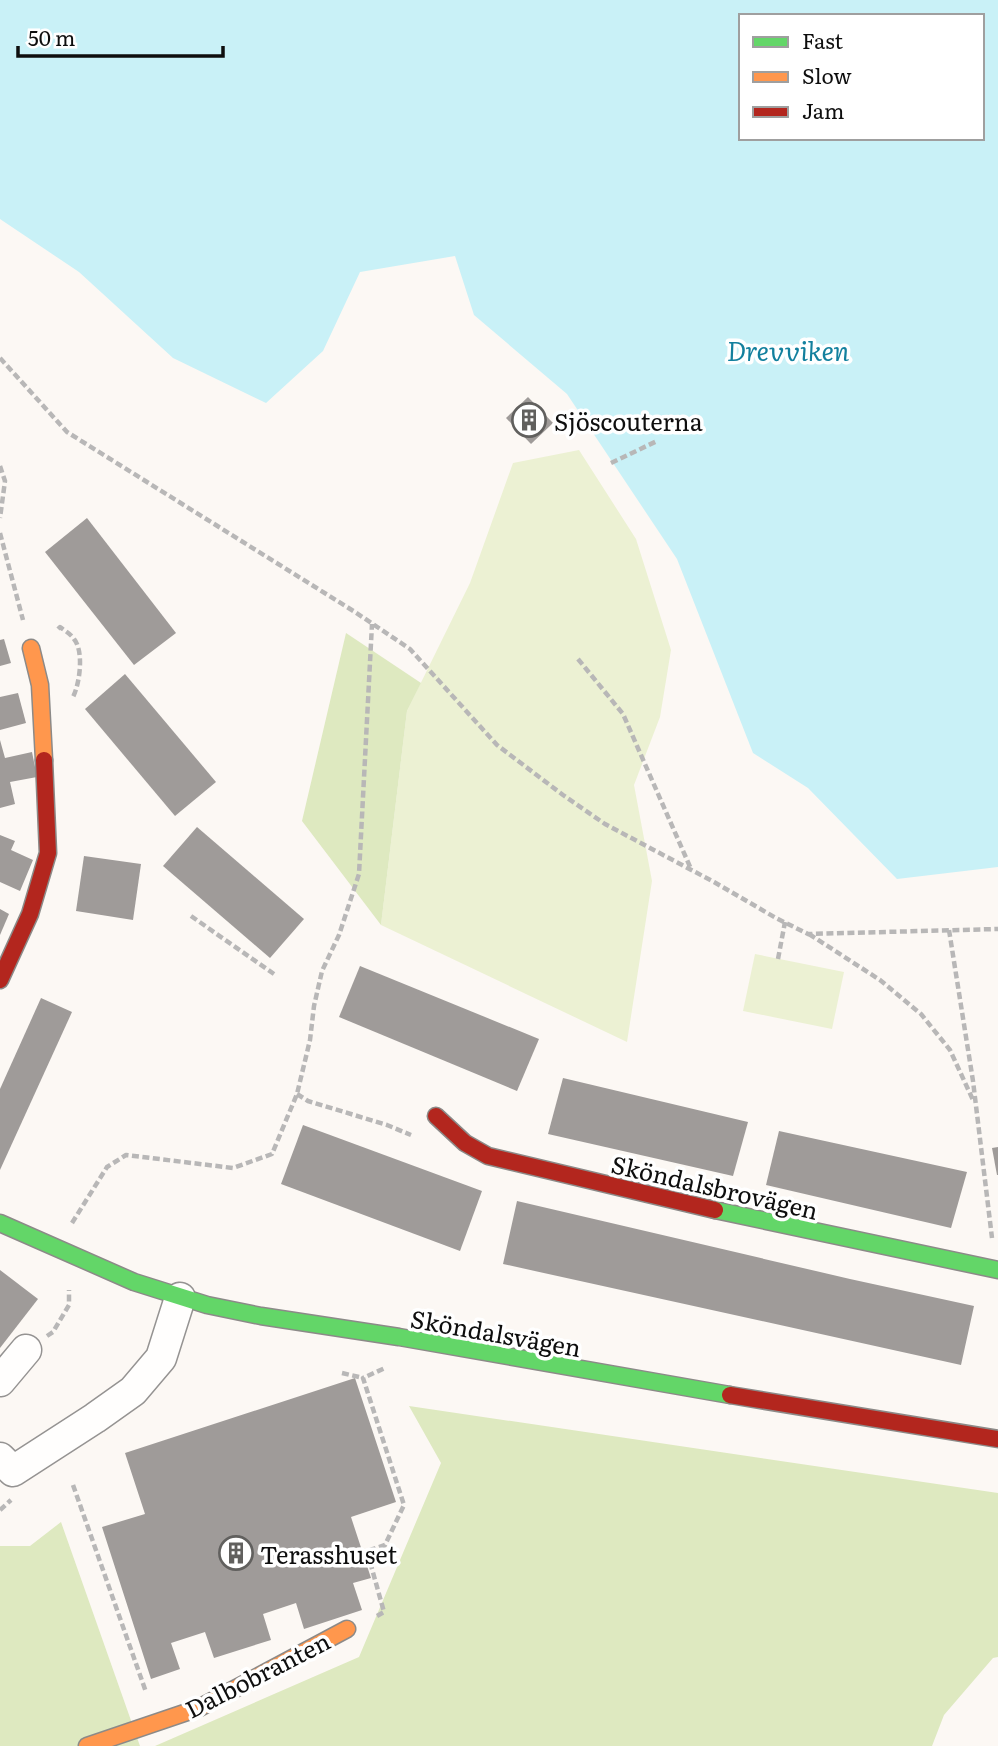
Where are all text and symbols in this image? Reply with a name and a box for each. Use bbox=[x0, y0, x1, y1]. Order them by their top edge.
scale bar bbox=[18, 14, 222, 58]
legend bbox=[739, 14, 984, 140]
text: 50 m bbox=[28, 21, 75, 52]
text: Fast bbox=[802, 24, 843, 55]
text: Slow bbox=[802, 59, 852, 90]
text: Jam bbox=[802, 94, 844, 125]
water label: Drevviken bbox=[727, 330, 850, 369]
building icon: Sjöscouterna bbox=[510, 401, 548, 439]
place label: Sjöscouterna bbox=[554, 403, 703, 438]
street label: Sköndalsbrovägen bbox=[608, 1145, 822, 1227]
street label: Sköndalsvägen bbox=[408, 1300, 584, 1364]
building icon: Terasshuset bbox=[217, 1534, 255, 1572]
place label: Terasshuset bbox=[260, 1536, 397, 1571]
street label: Dalbobranten bbox=[178, 1622, 336, 1726]

